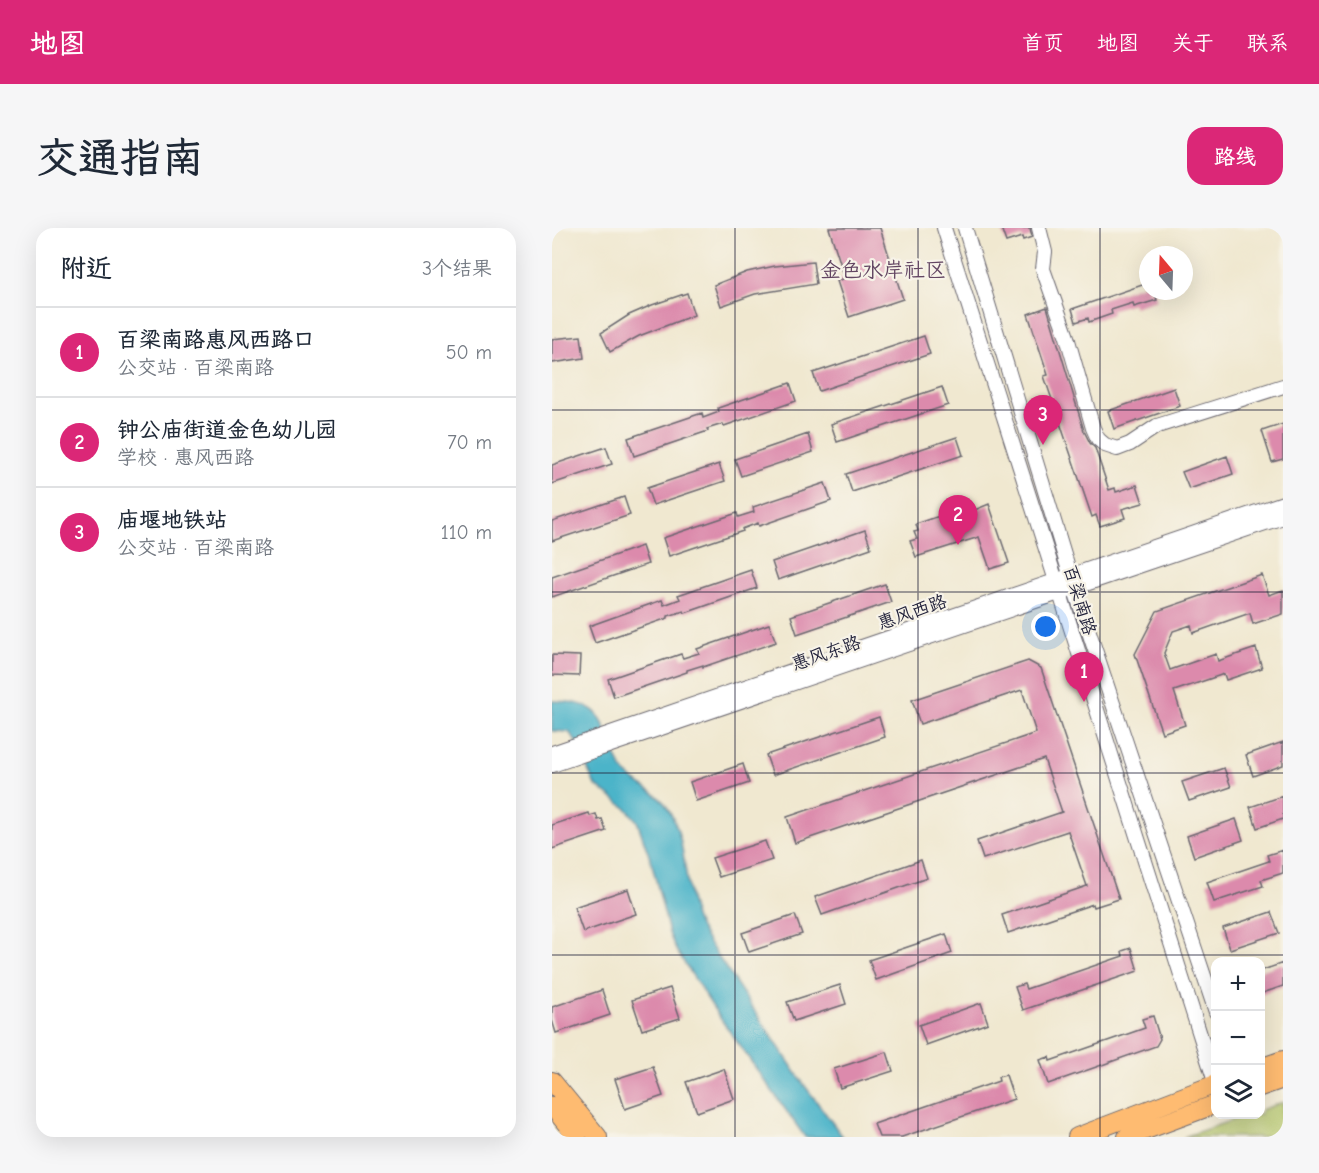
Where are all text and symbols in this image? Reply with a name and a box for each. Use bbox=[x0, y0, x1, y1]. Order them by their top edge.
text: 地图 bbox=[30, 28, 86, 60]
text: 首页 bbox=[1022, 31, 1064, 55]
text: 地图 bbox=[1097, 31, 1139, 55]
text: 关于 bbox=[1172, 31, 1214, 55]
text: 联系 bbox=[1247, 31, 1289, 55]
button: 路线 bbox=[1187, 127, 1283, 185]
text: 交通指南 bbox=[36, 134, 204, 183]
north arrow bbox=[1139, 246, 1193, 300]
text: 附近 bbox=[60, 254, 112, 284]
text: 3个结果 bbox=[422, 257, 492, 280]
district label: 金色水岸社区 bbox=[820, 258, 946, 282]
text: 百梁南路惠风西路口 bbox=[117, 327, 315, 353]
text: 1 bbox=[76, 341, 83, 364]
text: 50 m bbox=[446, 341, 492, 364]
text: 公交站 · 百梁南路 bbox=[117, 356, 274, 379]
pin: 3 bbox=[1024, 396, 1062, 445]
text: 钟公庙街道金色幼儿园 bbox=[117, 417, 337, 443]
text: 2 bbox=[75, 431, 84, 454]
text: 70 m bbox=[447, 431, 492, 454]
text: 学校 · 惠风西路 bbox=[117, 446, 254, 469]
pin: 2 bbox=[938, 496, 978, 545]
text: 庙堰地铁站 bbox=[117, 507, 227, 533]
text: 3 bbox=[75, 521, 84, 544]
text: 110 m bbox=[441, 521, 492, 544]
text: 公交站 · 百梁南路 bbox=[117, 536, 274, 559]
street label: 百梁南路 bbox=[1059, 563, 1100, 638]
street label: 惠风西路 bbox=[875, 591, 950, 634]
your location bbox=[1031, 612, 1060, 641]
street label: 惠风东路 bbox=[789, 632, 864, 675]
pin: 1 bbox=[1064, 652, 1104, 702]
map controls bbox=[1211, 957, 1265, 1119]
button: + bbox=[1211, 957, 1265, 1011]
button: − bbox=[1211, 1011, 1265, 1065]
button: layers bbox=[1211, 1065, 1265, 1119]

